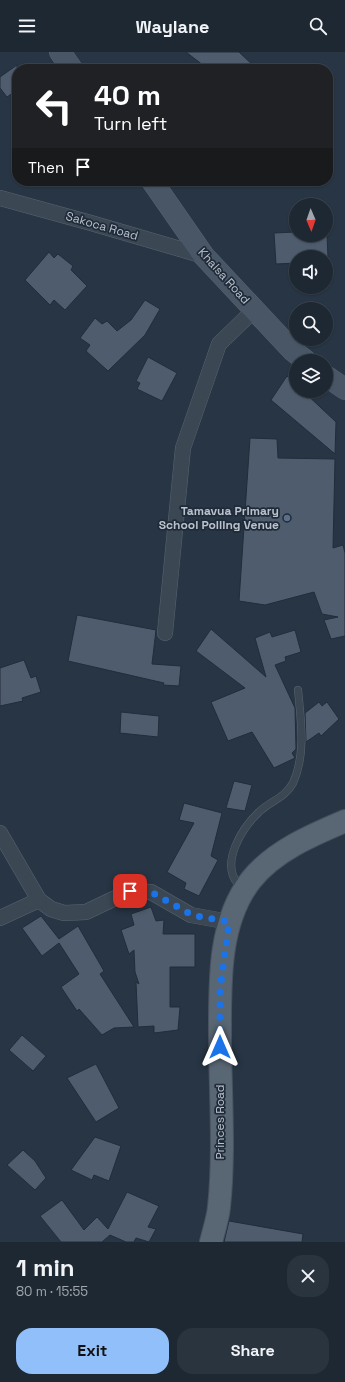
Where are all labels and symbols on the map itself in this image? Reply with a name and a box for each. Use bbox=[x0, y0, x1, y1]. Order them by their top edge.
north arrow bbox=[289, 198, 333, 242]
street label: Sakoca Road bbox=[64, 208, 140, 244]
street label: Khalsa Road bbox=[195, 245, 253, 307]
place label: Tamavua Primary School Polling Venue bbox=[159, 503, 279, 533]
marker: Tamavua Primary School Polling Venue bbox=[282, 513, 292, 523]
pin bbox=[113, 874, 147, 908]
position arrow bbox=[199, 1026, 241, 1068]
street label: Princes Road bbox=[212, 1084, 228, 1160]

